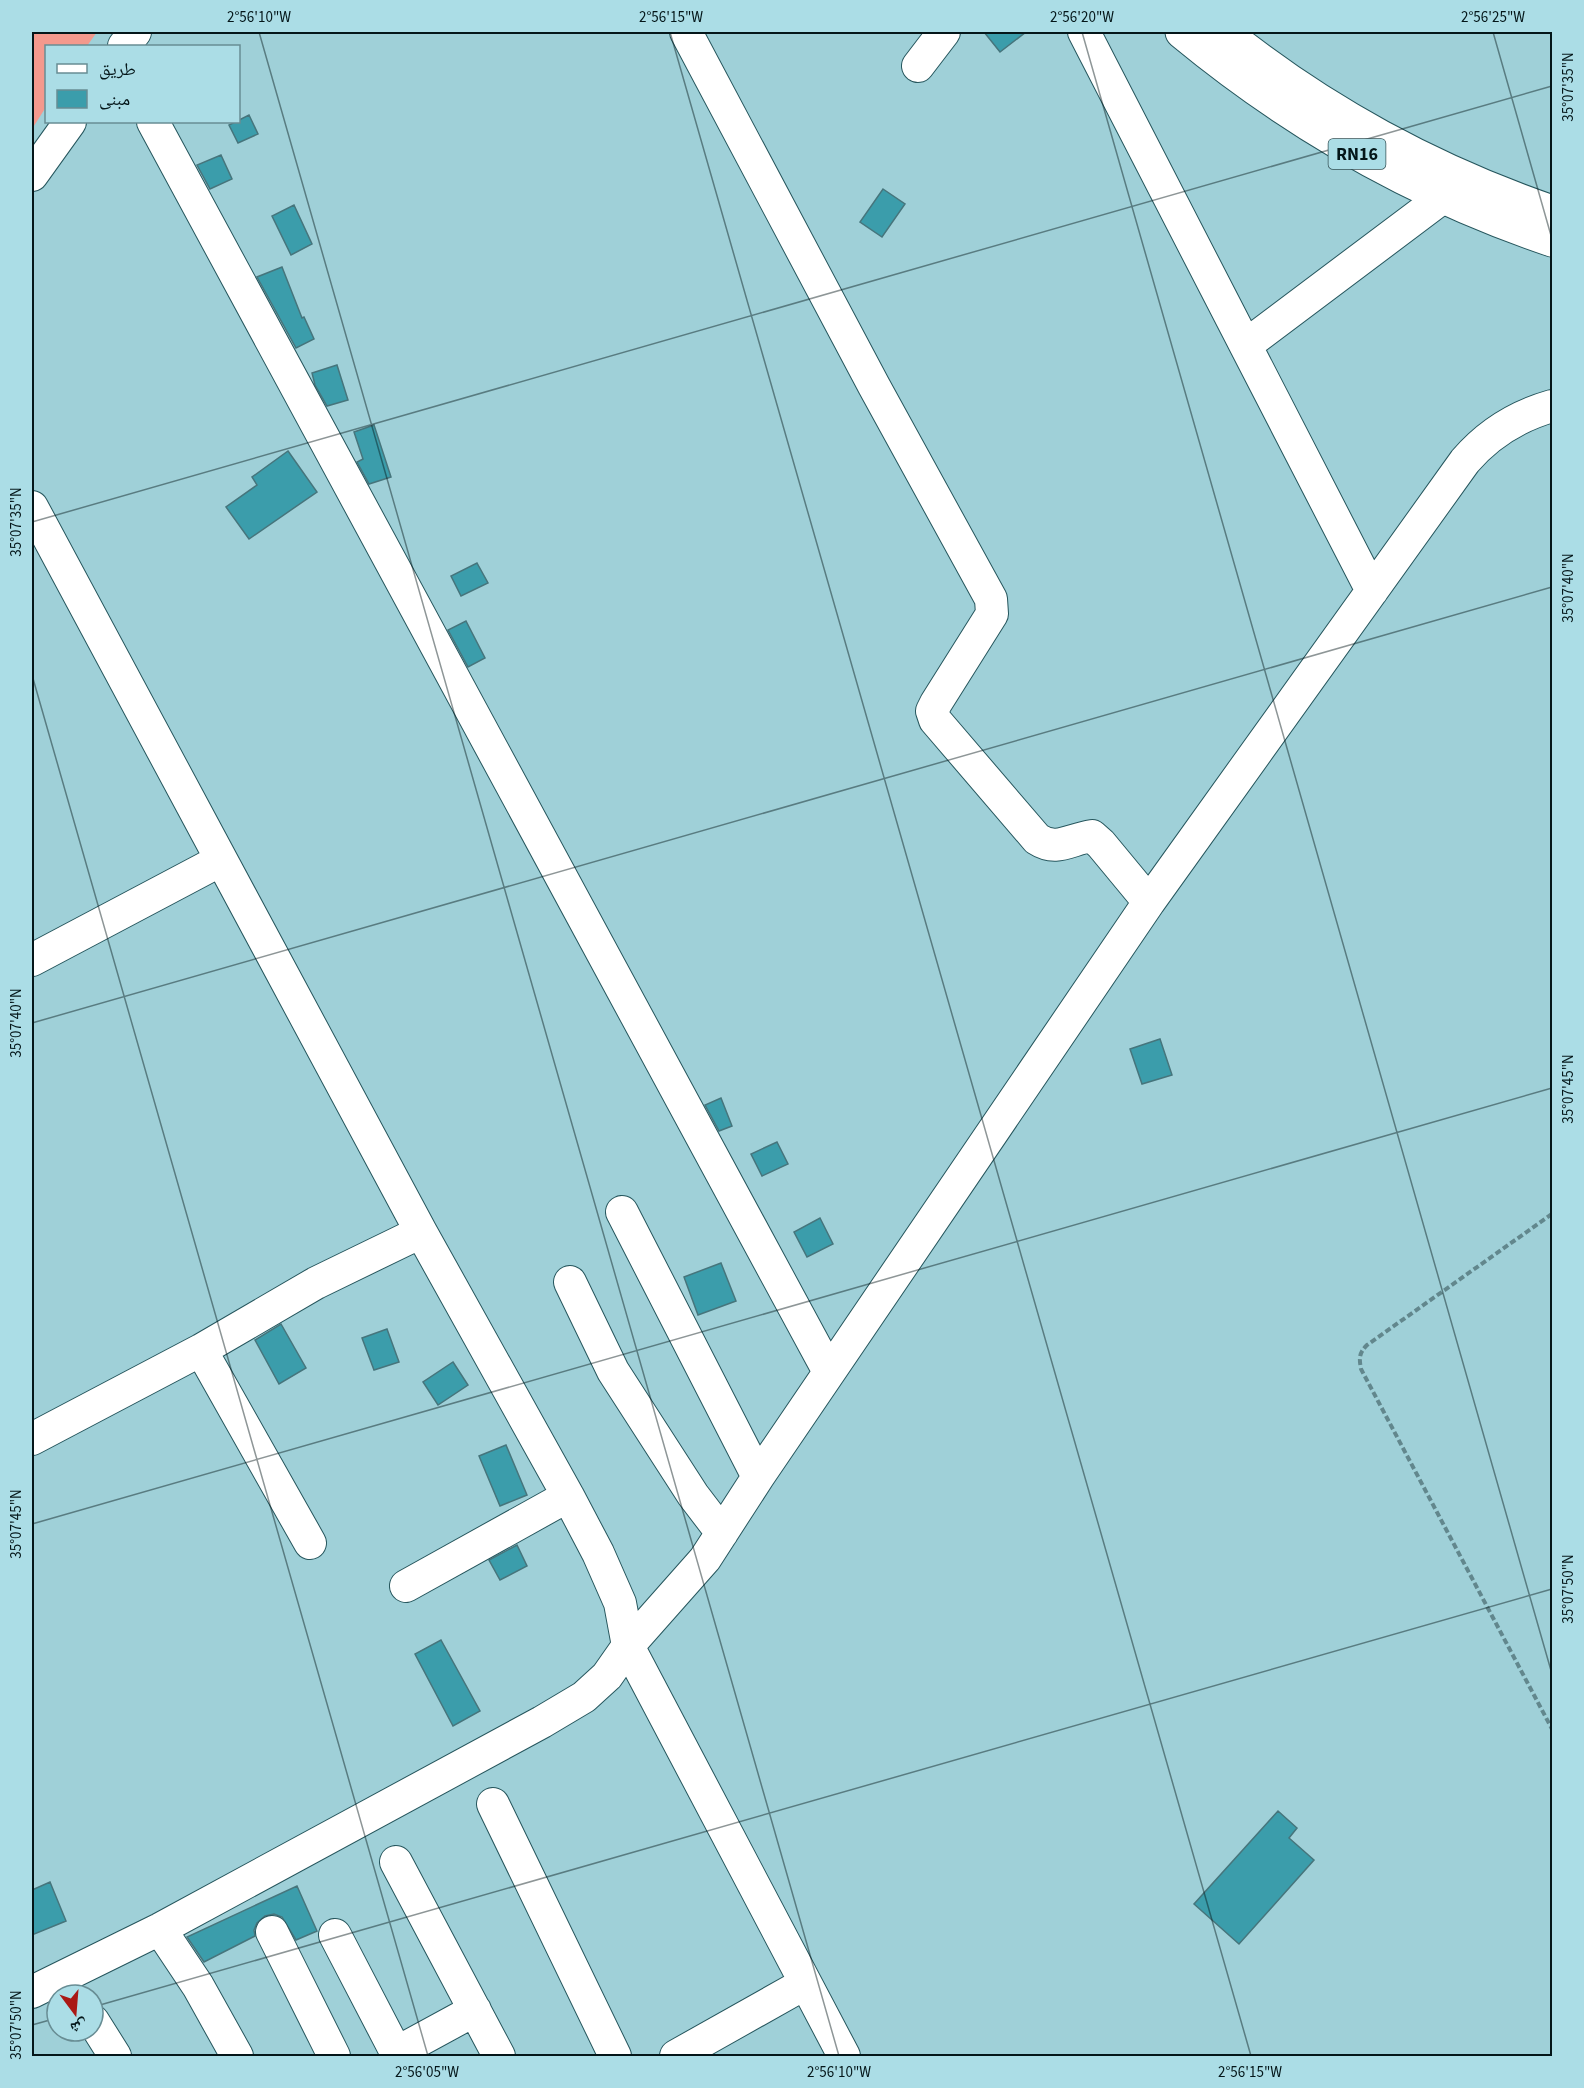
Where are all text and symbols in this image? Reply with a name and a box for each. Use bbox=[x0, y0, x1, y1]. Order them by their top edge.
text: 2°56'10"W bbox=[227, 7, 291, 28]
text: 2°56'15"W bbox=[639, 7, 703, 28]
text: 2°56'20"W bbox=[1050, 7, 1114, 28]
text: 2°56'25"W bbox=[1461, 7, 1525, 28]
legend bbox=[45, 45, 240, 123]
text: 35°07'35"N bbox=[1558, 52, 1579, 122]
text: طريق bbox=[99, 57, 136, 82]
text: مبنى bbox=[99, 87, 130, 112]
road number: RN16 bbox=[1328, 139, 1386, 169]
text: 35°07'35"N bbox=[6, 487, 27, 557]
text: 35°07'40"N bbox=[1558, 553, 1579, 623]
text: 35°07'40"N bbox=[6, 988, 27, 1058]
text: 35°07'45"N bbox=[1558, 1054, 1579, 1124]
text: 35°07'45"N bbox=[6, 1489, 27, 1559]
text: 35°07'50"N bbox=[1558, 1554, 1579, 1624]
north arrow bbox=[45, 1983, 105, 2043]
text: 35°07'50"N bbox=[6, 1990, 27, 2060]
text: ش bbox=[68, 2014, 90, 2039]
text: 2°56'05"W bbox=[395, 2062, 459, 2083]
text: 2°56'10"W bbox=[807, 2062, 871, 2083]
text: 2°56'15"W bbox=[1218, 2062, 1282, 2083]

